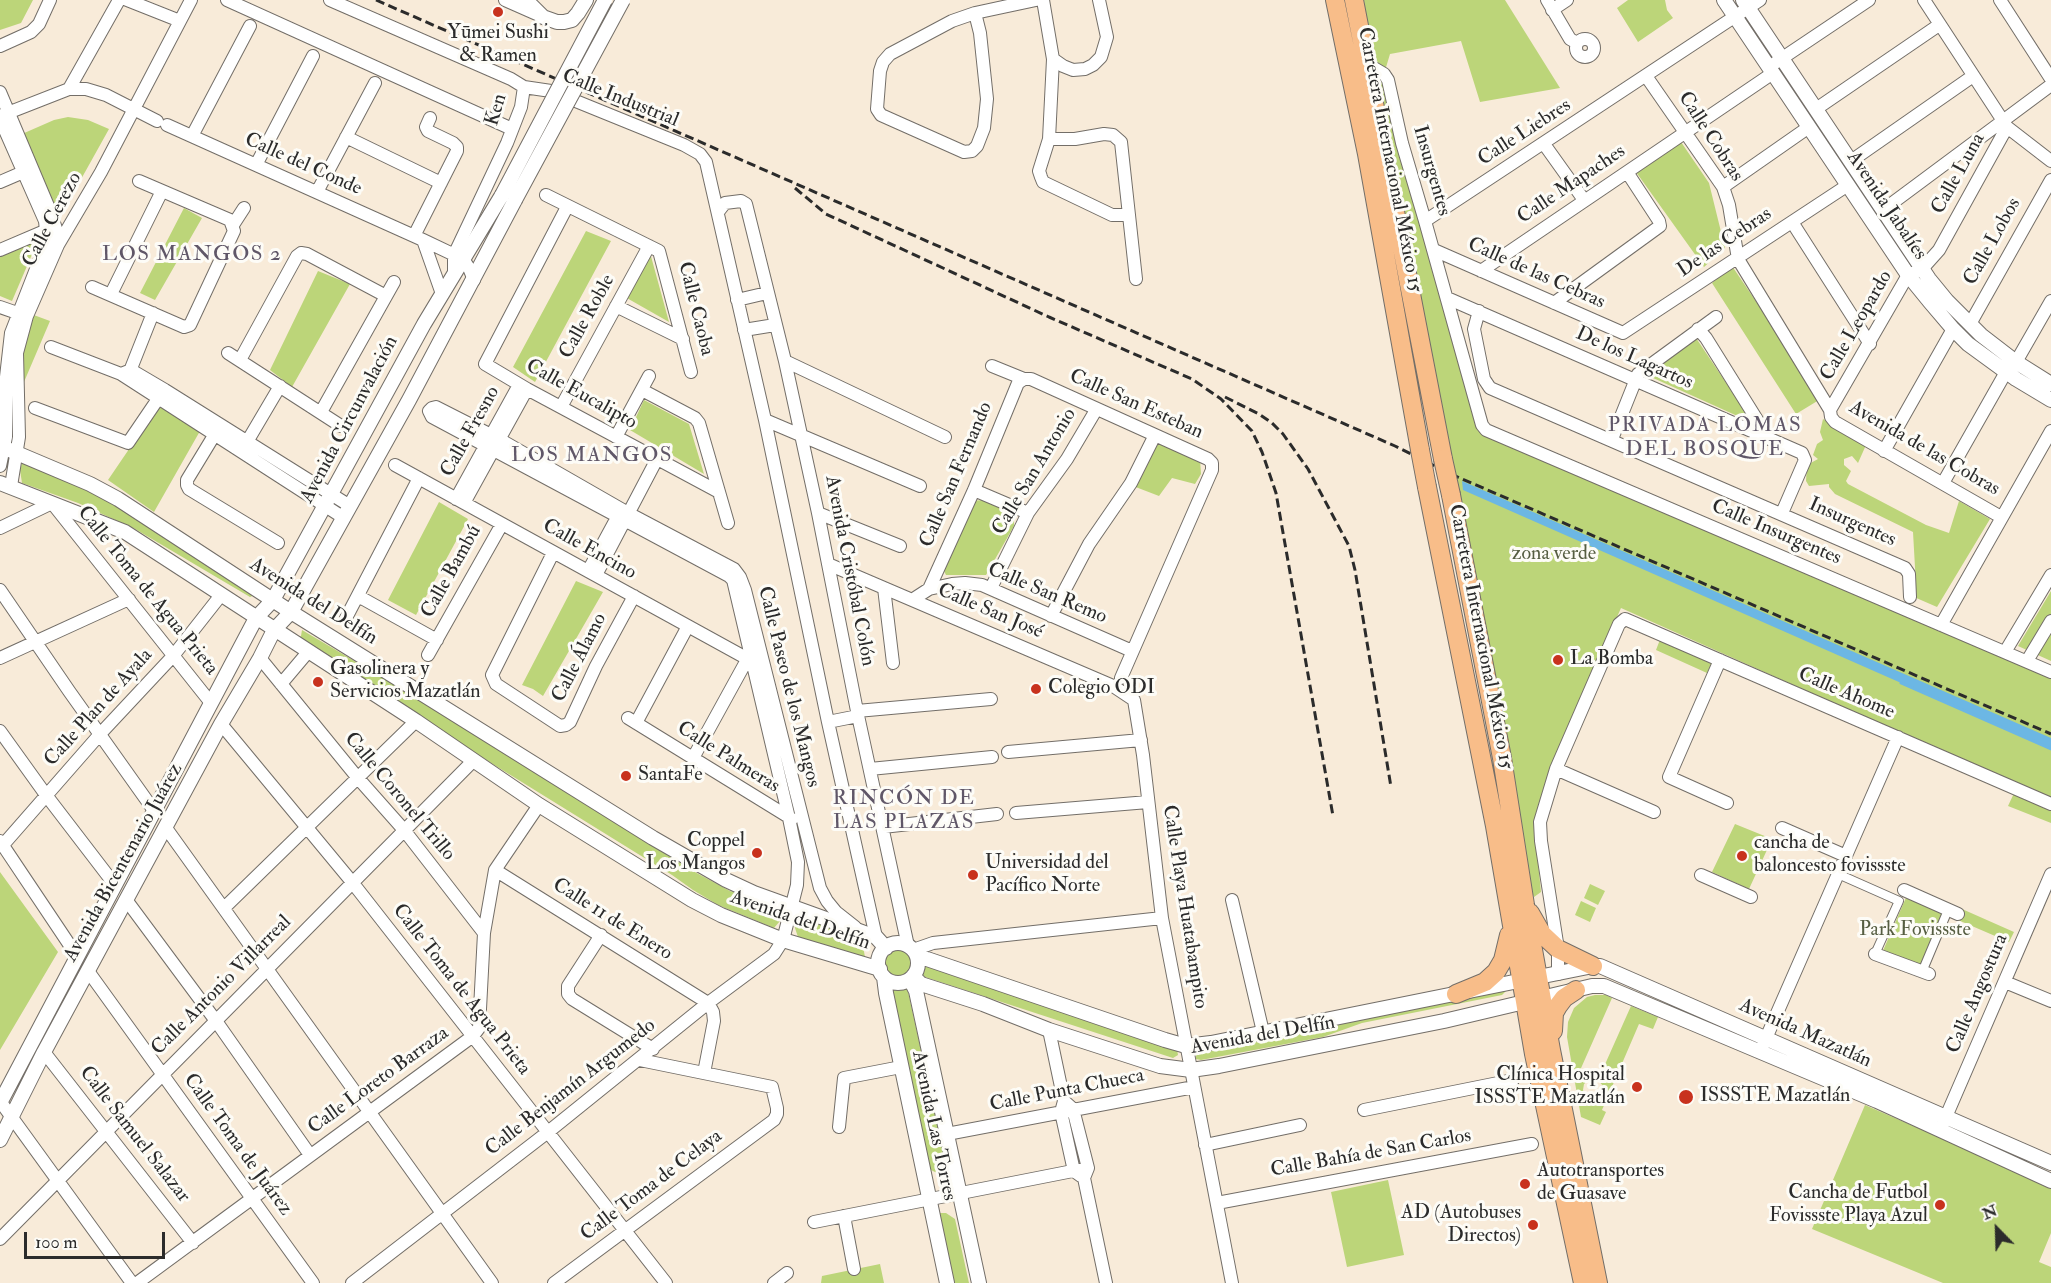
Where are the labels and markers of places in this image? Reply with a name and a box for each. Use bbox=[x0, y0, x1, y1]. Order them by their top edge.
marker: Yūmei Sushi & Ramen bbox=[491, 5, 505, 19]
place label: Yūmei Sushi & Ramen bbox=[447, 22, 549, 69]
place label: La Bomba bbox=[1570, 648, 1653, 672]
marker: La Bomba bbox=[1551, 653, 1565, 667]
place label: Gasolinera y Servicios Mazatlán bbox=[330, 658, 480, 705]
marker: Gasolinera y Servicios Mazatlán bbox=[311, 675, 325, 689]
place label: Colegio ODI bbox=[1048, 677, 1155, 701]
marker: Colegio ODI bbox=[1029, 682, 1043, 696]
place label: SantaFe bbox=[638, 764, 703, 788]
marker: SantaFe bbox=[619, 769, 633, 783]
place label: Coppel Los Mangos bbox=[646, 830, 745, 877]
place label: cancha de baloncesto fovissste bbox=[1754, 832, 1906, 879]
marker: Coppel Los Mangos bbox=[750, 846, 764, 860]
marker: cancha de baloncesto fovissste bbox=[1735, 849, 1749, 863]
place label: Universidad del Pacífico Norte bbox=[985, 852, 1109, 899]
marker: Universidad del Pacífico Norte bbox=[966, 868, 980, 882]
place label: Clínica Hospital ISSSTE Mazatlán bbox=[1475, 1064, 1625, 1111]
marker: Clínica Hospital ISSSTE Mazatlán bbox=[1630, 1080, 1644, 1094]
place label: ISSSTE Mazatlán bbox=[1700, 1085, 1850, 1109]
marker: ISSSTE Mazatlán bbox=[1677, 1088, 1695, 1106]
place label: Autotransportes de Guasave bbox=[1537, 1160, 1664, 1207]
marker: Autotransportes de Guasave bbox=[1518, 1177, 1532, 1191]
place label: Cancha de Futbol Fovissste Playa Azul bbox=[1769, 1182, 1928, 1229]
marker: Cancha de Futbol Fovissste Playa Azul bbox=[1933, 1198, 1947, 1212]
place label: AD (Autobuses Directos) bbox=[1401, 1202, 1521, 1249]
marker: AD (Autobuses Directos) bbox=[1526, 1218, 1540, 1232]

